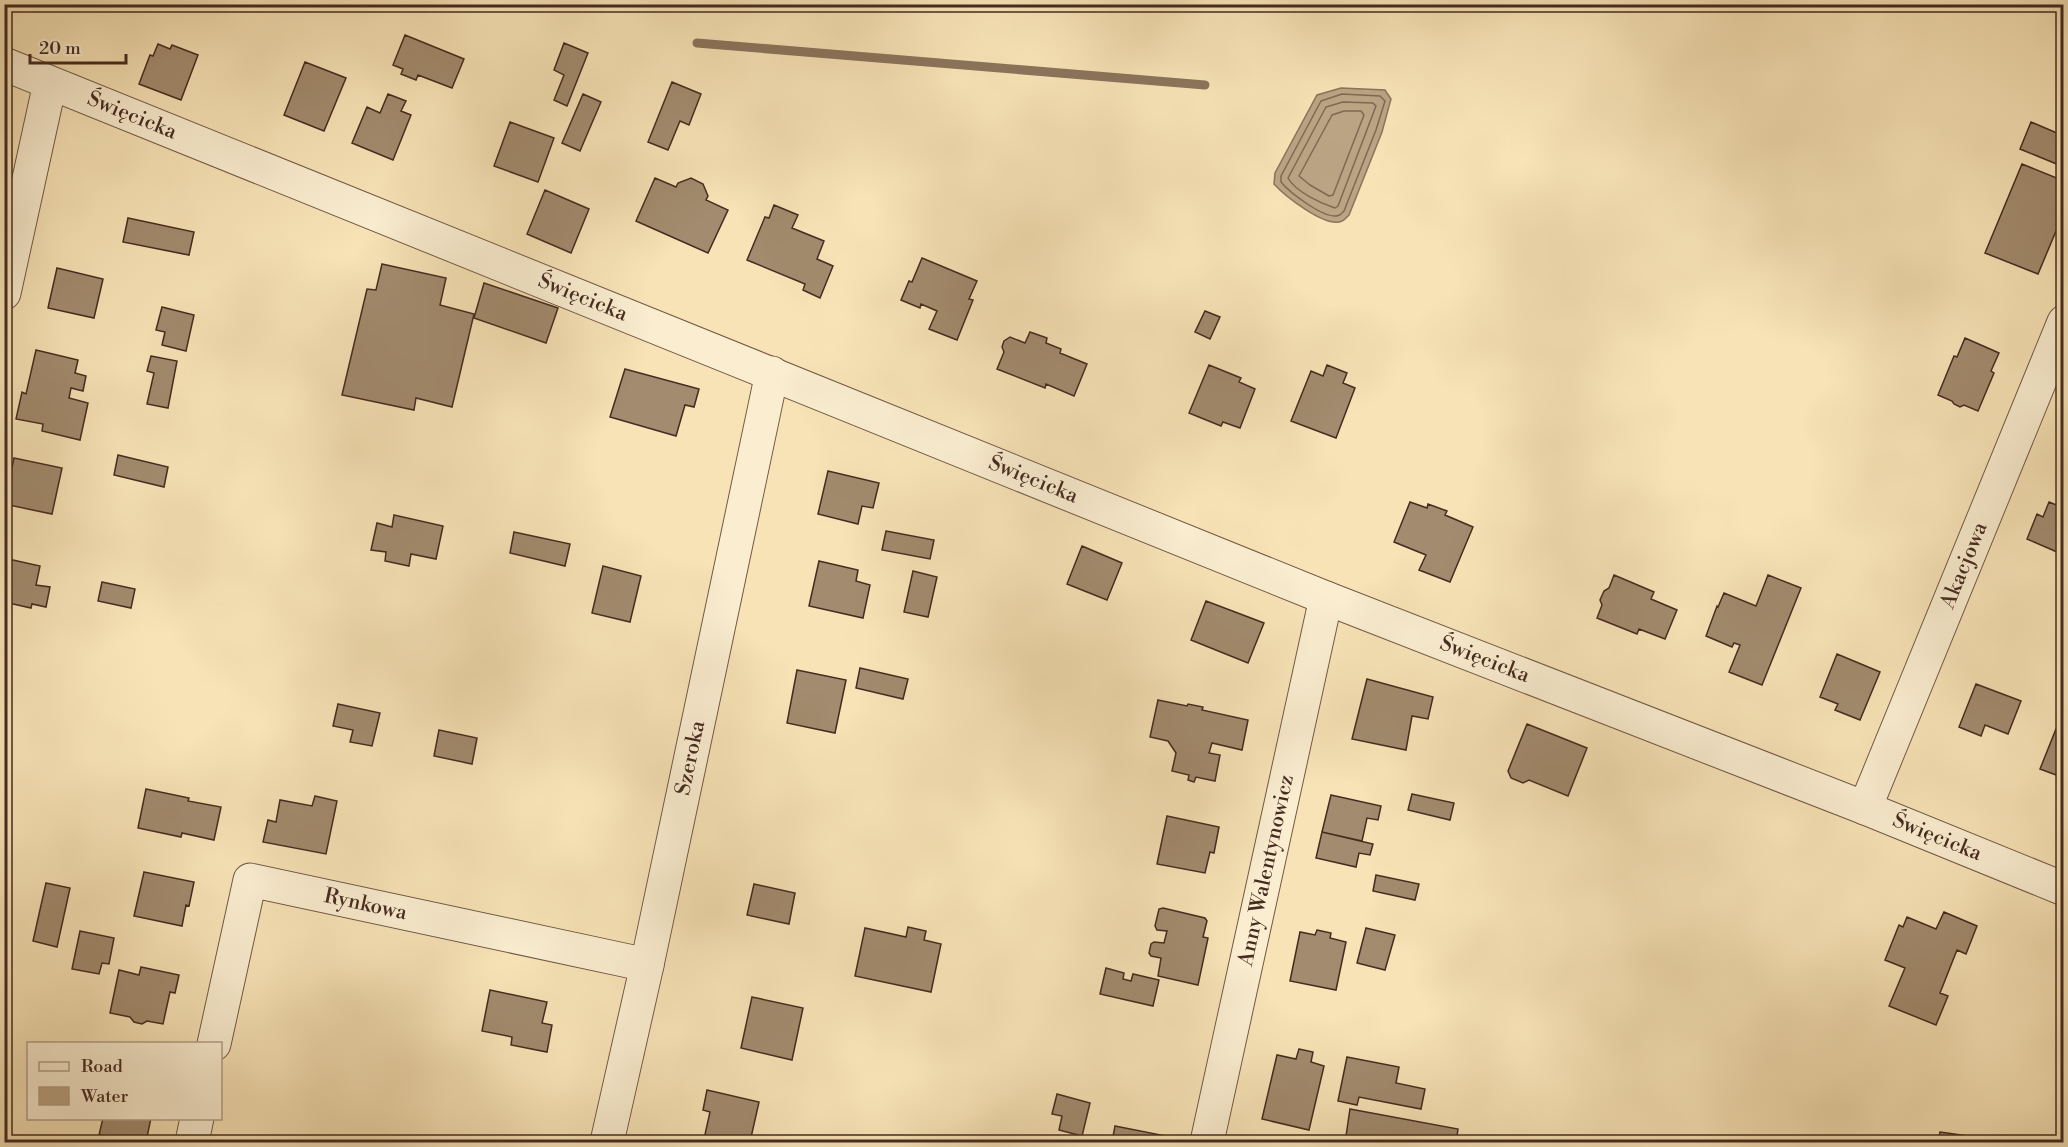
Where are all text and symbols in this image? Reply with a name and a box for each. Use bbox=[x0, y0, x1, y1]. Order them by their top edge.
scale bar bbox=[30, 27, 126, 65]
text: 20 m bbox=[39, 37, 81, 60]
street label: Święcicka bbox=[83, 83, 181, 146]
street label: Święcicka bbox=[534, 265, 631, 328]
street label: Święcicka bbox=[985, 447, 1082, 510]
street label: Akacjowa bbox=[1935, 518, 1994, 613]
street label: Święcicka bbox=[1436, 628, 1534, 689]
street label: Szeroka bbox=[670, 718, 711, 798]
street label: Anny Walentynowicz bbox=[1233, 772, 1300, 970]
street label: Święcicka bbox=[1888, 805, 1986, 867]
street label: Rynkowa bbox=[321, 883, 410, 926]
legend bbox=[27, 1042, 222, 1120]
text: Road bbox=[81, 1055, 124, 1078]
text: Water bbox=[80, 1085, 129, 1108]

